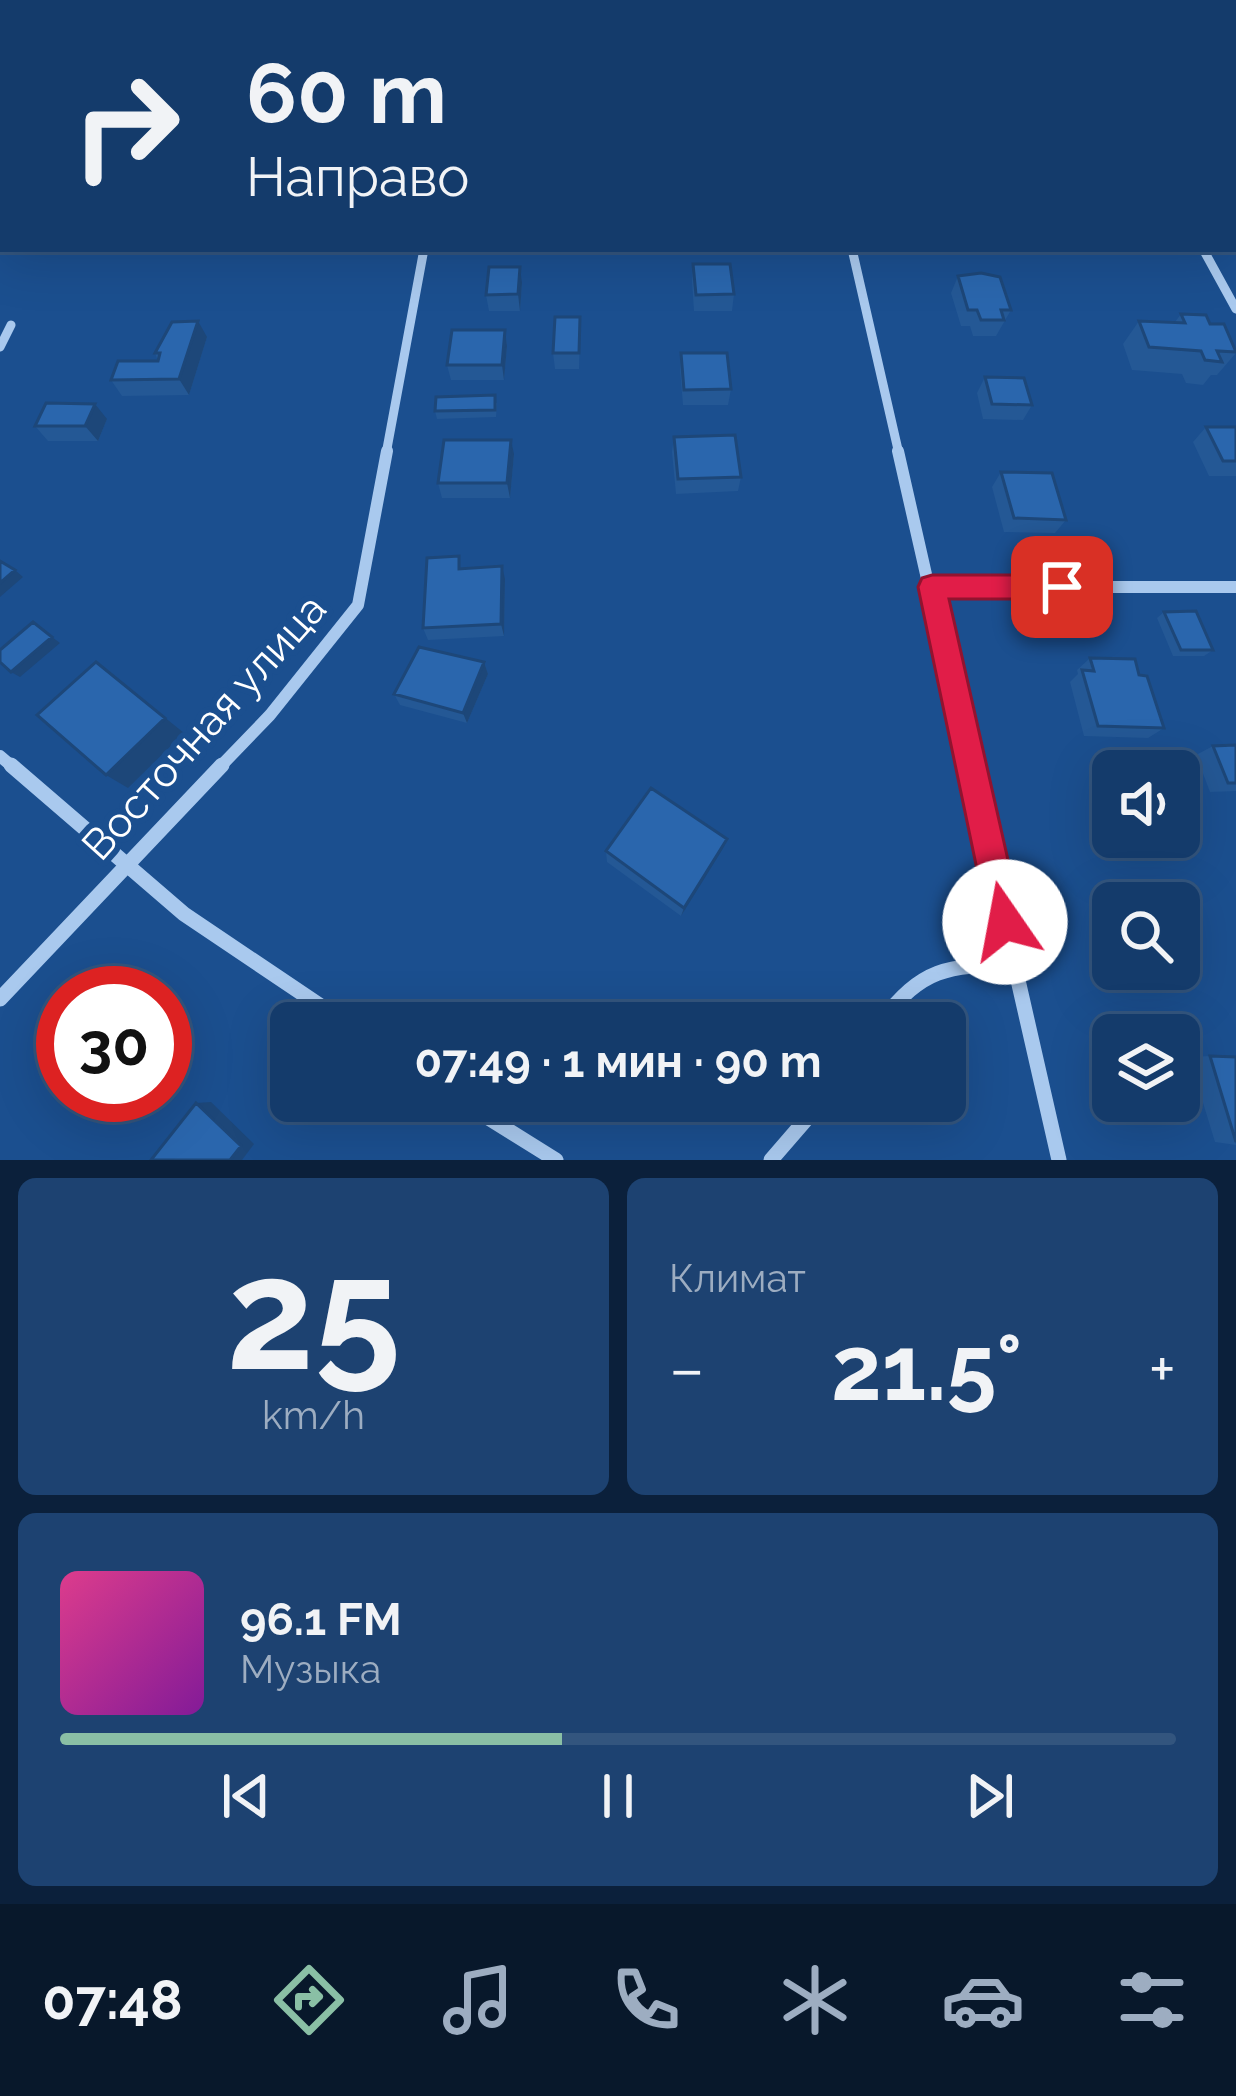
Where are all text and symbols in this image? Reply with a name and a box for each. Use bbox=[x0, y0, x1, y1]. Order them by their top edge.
text: 60 m bbox=[246, 44, 447, 143]
icon: right bbox=[48, 48, 204, 204]
text: Направо bbox=[246, 145, 469, 209]
pin bbox=[1011, 536, 1113, 638]
icon: arrive bbox=[1029, 554, 1095, 620]
street label: Восточная улица bbox=[72, 584, 336, 870]
map controls bbox=[1092, 750, 1200, 1122]
button: sound bbox=[1092, 750, 1200, 858]
position arrow bbox=[942, 859, 1068, 985]
button: search bbox=[1092, 882, 1200, 990]
speed limit sign: 30 bbox=[36, 966, 192, 1122]
button: layers bbox=[1092, 1014, 1200, 1122]
text: 07:49 · 1 мин · 90 m bbox=[414, 1035, 822, 1088]
text: 25 bbox=[226, 1222, 401, 1406]
text: Климат bbox=[669, 1255, 806, 1301]
text: 21.5° bbox=[831, 1315, 1022, 1421]
text: − bbox=[669, 1330, 705, 1407]
text: + bbox=[1149, 1330, 1176, 1407]
text: km/h bbox=[262, 1392, 365, 1438]
text: 96.1 FM bbox=[240, 1593, 402, 1646]
text: Музыка bbox=[240, 1646, 381, 1692]
icon: previous bbox=[213, 1763, 279, 1829]
icon: pause bbox=[585, 1763, 651, 1829]
icon: next bbox=[957, 1763, 1023, 1829]
icon: directions bbox=[267, 1958, 351, 2042]
icon: music bbox=[436, 1958, 520, 2042]
icon: phone bbox=[604, 1958, 688, 2042]
icon: climate bbox=[773, 1958, 857, 2042]
icon: car bbox=[941, 1958, 1025, 2042]
icon: filters bbox=[1110, 1958, 1194, 2042]
text: 07:48 bbox=[42, 1968, 183, 2032]

